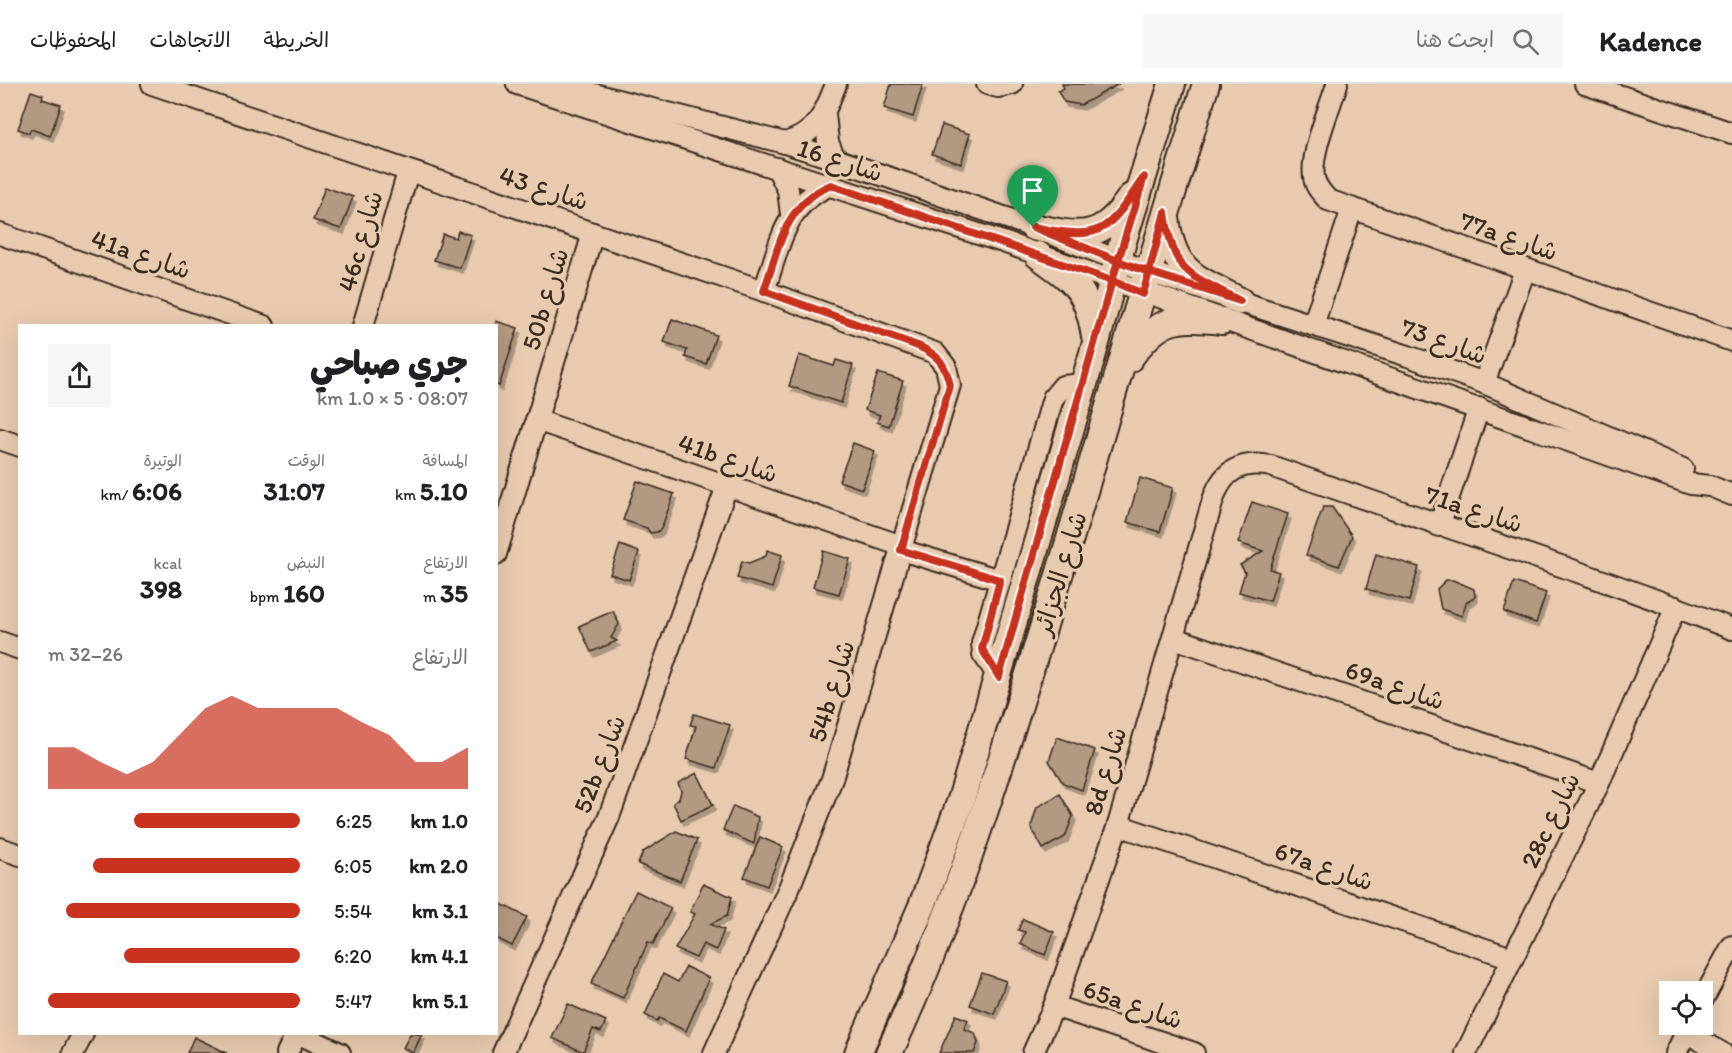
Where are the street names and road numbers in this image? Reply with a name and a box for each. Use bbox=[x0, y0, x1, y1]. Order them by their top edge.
street label: شارع 16 bbox=[793, 131, 887, 191]
street label: شارع 43 bbox=[495, 159, 593, 219]
street label: 46c شارع bbox=[330, 187, 392, 296]
street label: 77a شارع bbox=[1455, 204, 1562, 270]
street label: 41a شارع bbox=[86, 222, 195, 288]
street label: 50b شارع bbox=[514, 244, 578, 355]
street label: شارع 73 bbox=[1396, 311, 1491, 373]
street label: 41b شارع bbox=[673, 426, 782, 492]
street label: 71a شارع bbox=[1421, 478, 1527, 542]
street label: شارع الجزائر bbox=[1026, 507, 1096, 641]
street label: 54b شارع bbox=[800, 636, 864, 746]
street label: 69a شارع bbox=[1340, 653, 1449, 719]
street label: 52b شارع bbox=[566, 710, 634, 819]
street label: 8d شارع bbox=[1076, 723, 1135, 820]
street label: 28c شارع bbox=[1513, 767, 1589, 874]
street label: 67a شارع bbox=[1270, 834, 1378, 900]
street label: 65a شارع bbox=[1078, 972, 1187, 1038]

